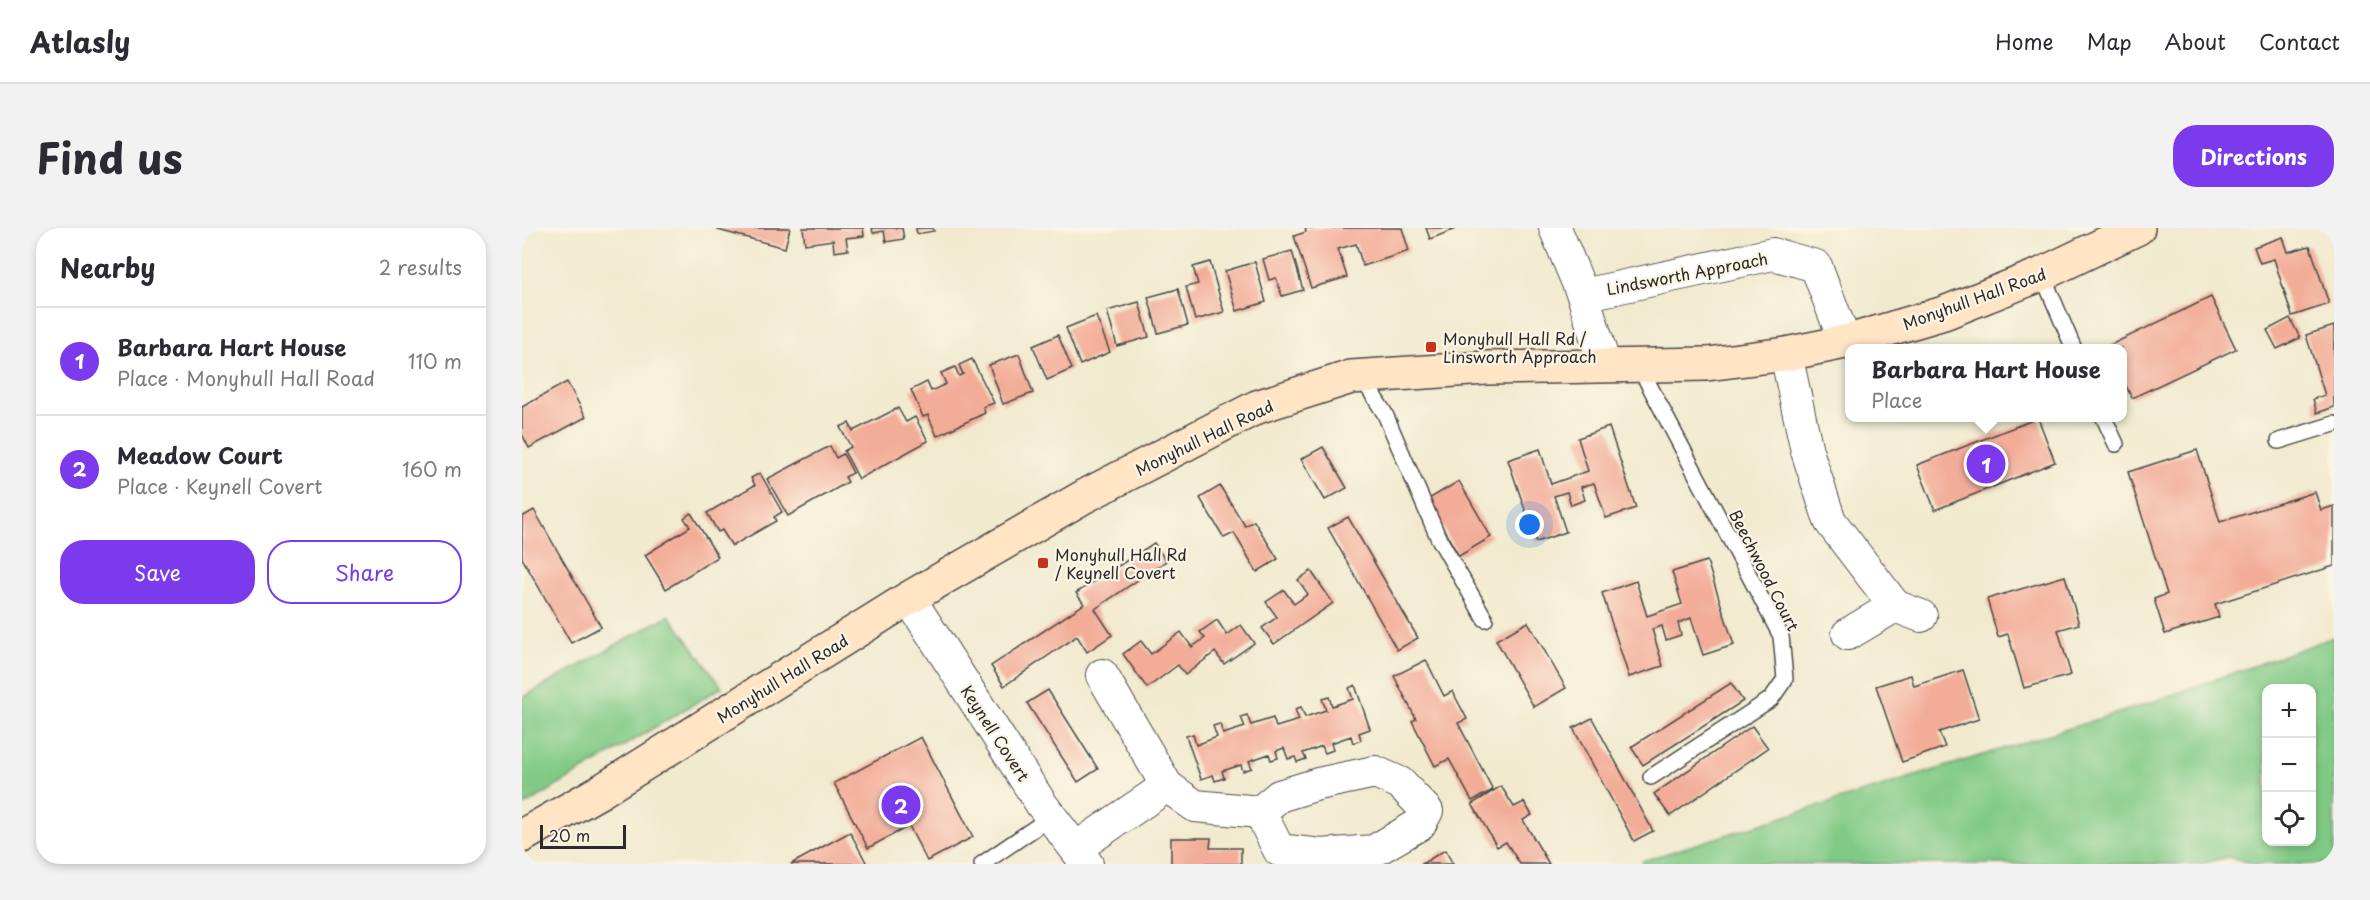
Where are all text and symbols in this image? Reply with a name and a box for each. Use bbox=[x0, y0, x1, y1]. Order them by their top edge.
text: Atlasly bbox=[30, 20, 130, 63]
text: Home bbox=[1995, 25, 2054, 57]
text: Map bbox=[2087, 25, 2132, 57]
text: About bbox=[2165, 25, 2226, 57]
text: Contact bbox=[2259, 25, 2340, 57]
text: Find us bbox=[36, 125, 183, 188]
button: Directions bbox=[2173, 125, 2334, 187]
street label: Lindsworth Approach bbox=[1604, 246, 1770, 300]
text: Nearby bbox=[60, 248, 155, 287]
text: 2 results bbox=[379, 252, 462, 282]
street label: Monyhull Hall Road bbox=[1899, 261, 2049, 335]
place label: Monyhull Hall Rd / Linsworth Approach bbox=[1443, 326, 1596, 368]
text: Barbara Hart House bbox=[117, 330, 346, 363]
marker: Monyhull Hall Rd / Linsworth Approach bbox=[1424, 340, 1438, 354]
popup bbox=[1845, 344, 2127, 422]
text: 1 bbox=[75, 346, 84, 376]
text: 110 m bbox=[408, 346, 462, 376]
text: Barbara Hart House bbox=[1871, 352, 2101, 385]
text: Place · Monyhull Hall Road bbox=[117, 363, 375, 393]
text: Place bbox=[1871, 385, 1922, 415]
street label: Monyhull Hall Road bbox=[1131, 393, 1277, 481]
text: Meadow Court bbox=[117, 438, 283, 471]
pin: 1 bbox=[1966, 442, 2006, 486]
text: 2 bbox=[72, 454, 87, 484]
text: 160 m bbox=[402, 454, 462, 484]
text: Place · Keynell Covert bbox=[117, 471, 322, 501]
street label: Beechwood Court bbox=[1724, 505, 1806, 635]
your location bbox=[1515, 510, 1544, 539]
button: Save bbox=[60, 540, 255, 604]
button: Share bbox=[267, 540, 462, 604]
place label: Monyhull Hall Rd / Keynell Covert bbox=[1055, 542, 1187, 584]
marker: Monyhull Hall Rd / Keynell Covert bbox=[1036, 556, 1050, 570]
street label: Monyhull Hall Road bbox=[712, 628, 852, 728]
street label: Keynell Covert bbox=[956, 680, 1036, 786]
map controls bbox=[2262, 684, 2316, 846]
button: + bbox=[2262, 684, 2316, 738]
button: − bbox=[2262, 738, 2316, 792]
pin: 2 bbox=[882, 782, 920, 828]
button: locate bbox=[2262, 792, 2316, 846]
scale bar bbox=[540, 822, 626, 850]
text: 20 m bbox=[549, 823, 590, 847]

